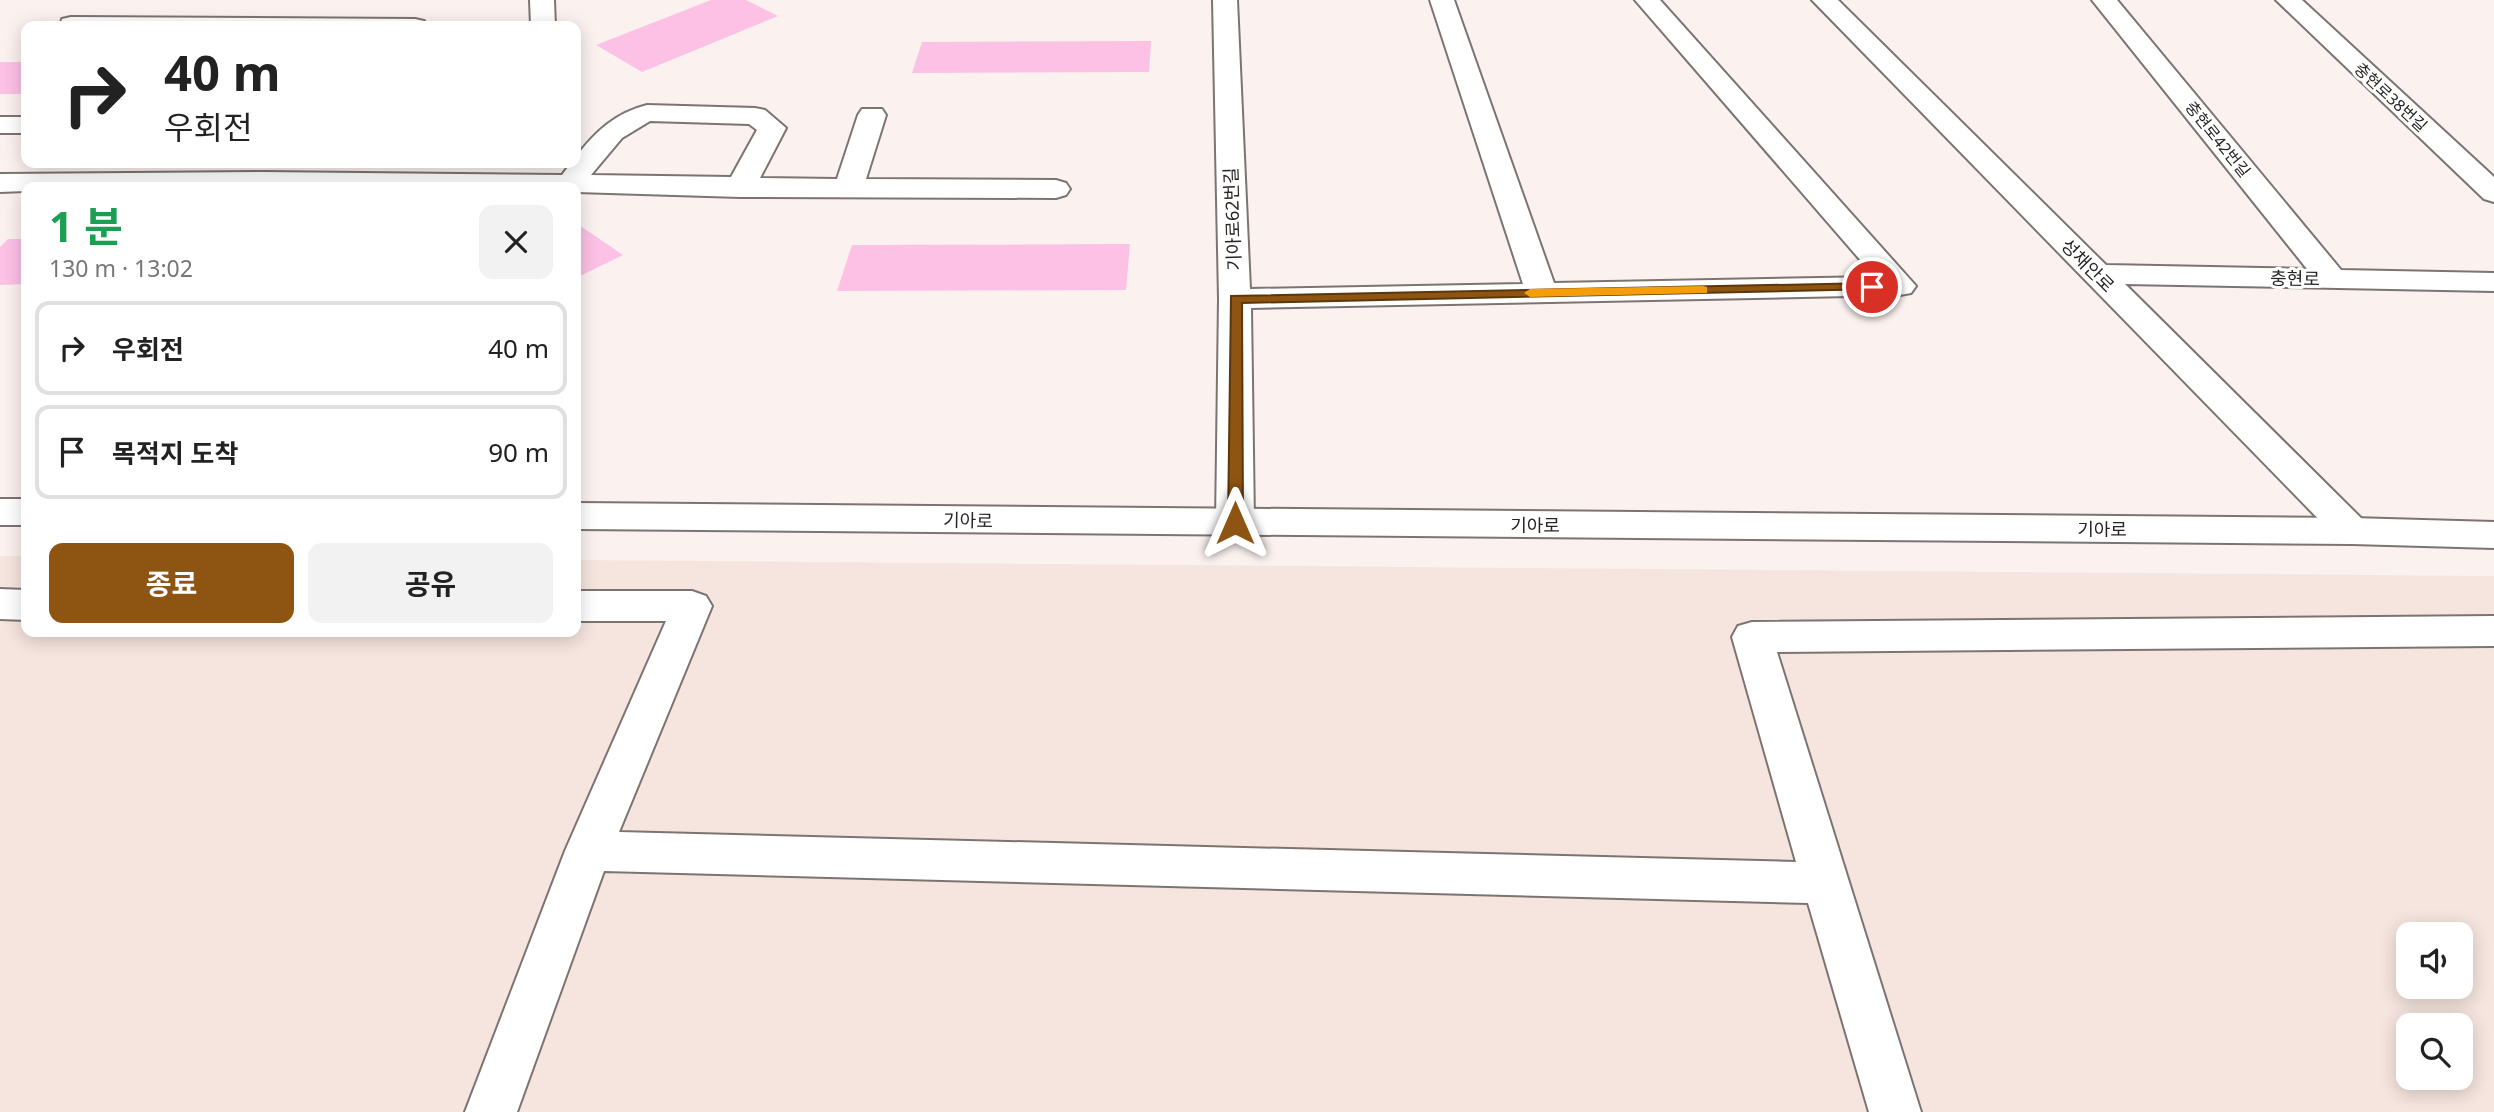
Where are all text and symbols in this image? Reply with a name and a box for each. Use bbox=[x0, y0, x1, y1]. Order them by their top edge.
text: 40 m bbox=[164, 39, 281, 105]
icon: right bbox=[49, 49, 140, 140]
street label: 충현로38번길 bbox=[2350, 58, 2432, 136]
street label: 충현로42번길 bbox=[2181, 96, 2255, 182]
text: 우회전 bbox=[164, 105, 252, 148]
street label: 기아로62번길 bbox=[1218, 167, 1246, 271]
text: 1 분 bbox=[49, 197, 123, 254]
button: close bbox=[479, 205, 553, 279]
street label: 성채안로 bbox=[2056, 233, 2120, 297]
text: 130 m · 13:02 bbox=[49, 252, 193, 284]
pin bbox=[1842, 257, 1902, 317]
street label: 충현로 bbox=[2270, 266, 2320, 290]
icon: arrive bbox=[1853, 268, 1891, 306]
icon: right bbox=[53, 329, 91, 367]
text: 40 m bbox=[488, 330, 549, 366]
text: 우회전 bbox=[112, 331, 184, 367]
icon: arrive bbox=[53, 433, 91, 471]
text: 90 m bbox=[488, 434, 549, 470]
text: 목적지 도착 bbox=[112, 435, 238, 471]
position arrow bbox=[1198, 486, 1272, 560]
street label: 기아로 bbox=[943, 508, 993, 532]
street label: 기아로 bbox=[1510, 513, 1560, 537]
street label: 기아로 bbox=[2077, 517, 2127, 541]
button: 종료 bbox=[49, 543, 294, 623]
button: 공유 bbox=[308, 543, 553, 623]
map controls bbox=[2396, 922, 2473, 1090]
button: sound bbox=[2396, 922, 2473, 999]
button: search bbox=[2396, 1013, 2473, 1090]

